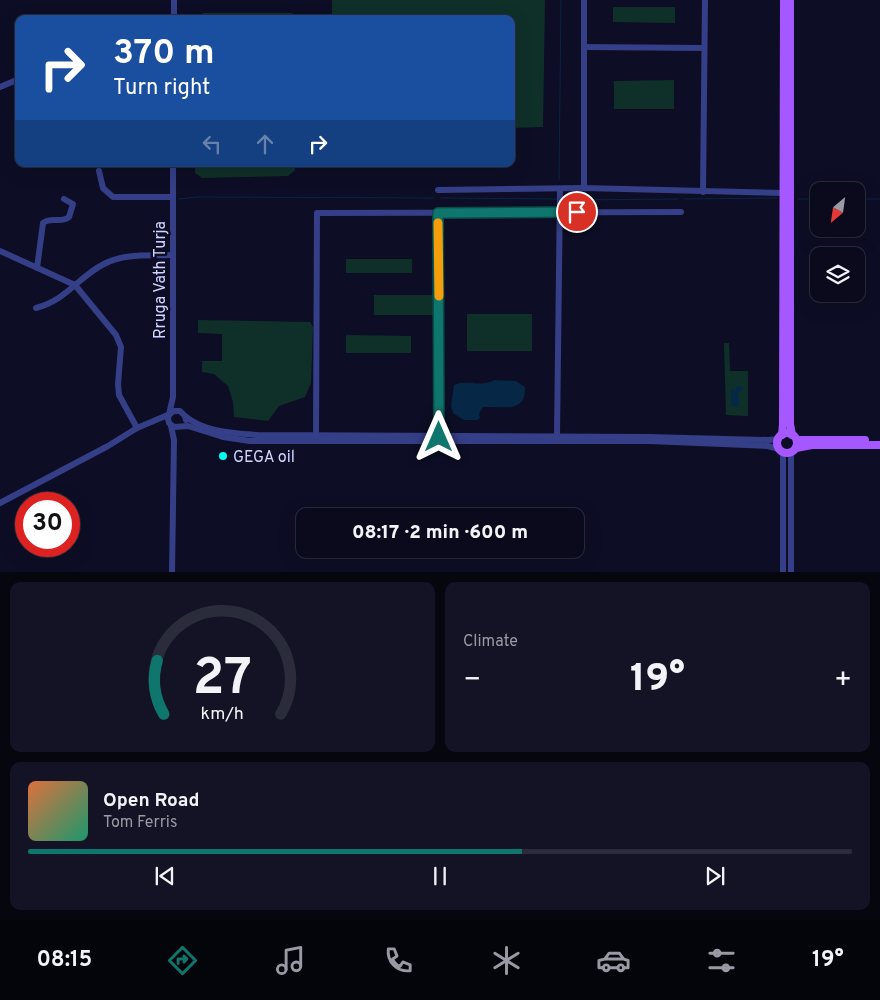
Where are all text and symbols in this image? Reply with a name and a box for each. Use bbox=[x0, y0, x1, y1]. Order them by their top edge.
text: 370 m bbox=[113, 32, 215, 76]
icon: right bbox=[30, 35, 95, 100]
text: Turn right bbox=[113, 75, 210, 102]
icon: left bbox=[198, 130, 226, 158]
icon: ahead bbox=[251, 130, 279, 158]
icon: right bbox=[304, 130, 332, 158]
north arrow bbox=[810, 182, 865, 238]
map controls bbox=[810, 182, 865, 302]
pin bbox=[556, 191, 598, 233]
icon: arrive bbox=[563, 198, 591, 226]
street label: Rruga Vath Turja bbox=[151, 221, 171, 339]
button: layers bbox=[810, 247, 865, 302]
position arrow bbox=[412, 410, 464, 462]
place label: GEGA oil bbox=[233, 448, 295, 468]
marker: GEGA oil bbox=[217, 450, 229, 462]
speed limit sign: 30 bbox=[15, 492, 80, 557]
text: 08:17 · 2 min · 600 m bbox=[352, 521, 528, 545]
text: Climate bbox=[463, 632, 518, 652]
text: 27 bbox=[193, 647, 252, 713]
text: 19° bbox=[630, 656, 685, 705]
text: − bbox=[463, 663, 481, 699]
text: + bbox=[834, 663, 852, 699]
text: km/h bbox=[201, 703, 244, 726]
text: Open Road bbox=[103, 789, 199, 813]
text: Tom Ferris bbox=[103, 813, 177, 833]
icon: previous bbox=[151, 862, 179, 890]
icon: pause bbox=[426, 862, 454, 890]
icon: next bbox=[701, 862, 729, 890]
icon: directions bbox=[165, 943, 200, 978]
icon: music bbox=[273, 943, 308, 978]
icon: phone bbox=[381, 943, 416, 978]
icon: climate bbox=[489, 943, 524, 978]
icon: car bbox=[596, 943, 631, 978]
icon: filters bbox=[704, 943, 739, 978]
text: 08:15 bbox=[36, 947, 92, 974]
text: 19° bbox=[812, 947, 844, 974]

